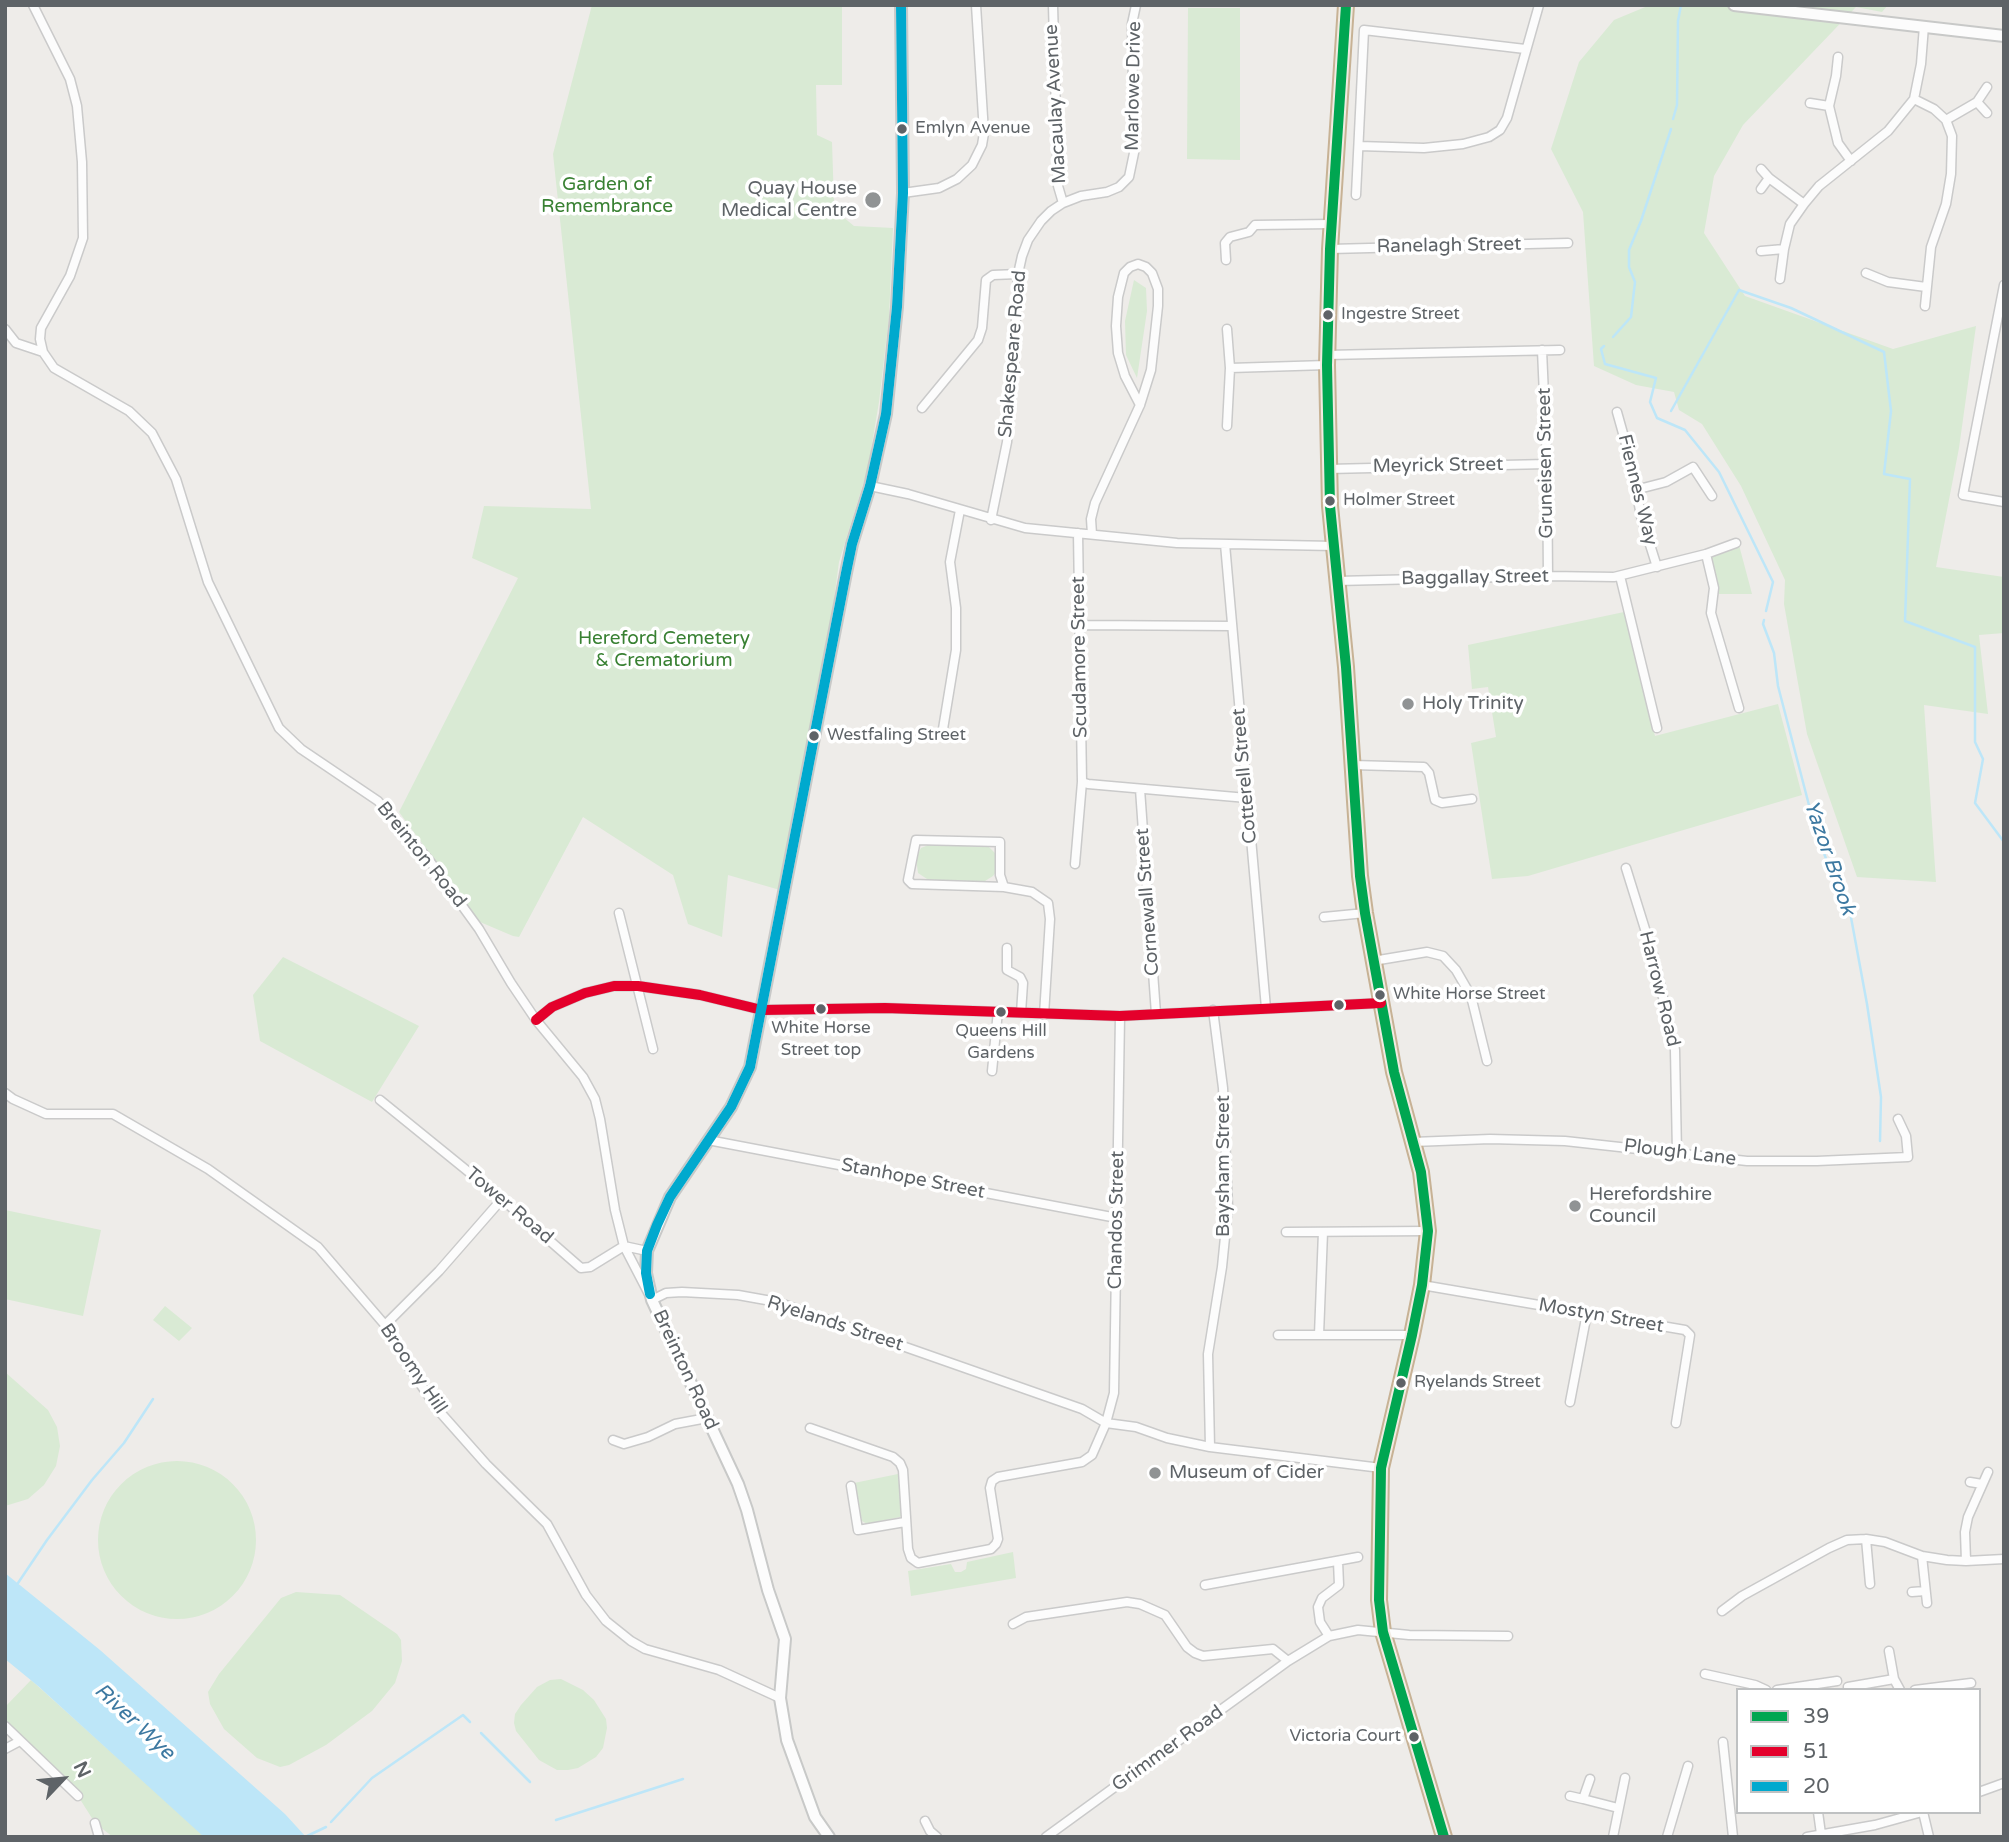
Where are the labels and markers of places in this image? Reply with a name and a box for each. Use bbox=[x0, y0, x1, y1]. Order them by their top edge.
place label: Emlyn Avenue bbox=[915, 119, 1030, 139]
marker: Emlyn Avenue bbox=[895, 122, 909, 136]
place label: Quay House Medical Centre bbox=[721, 178, 857, 222]
marker: Quay House Medical Centre bbox=[863, 190, 883, 210]
place label: Ingestre Street bbox=[1341, 305, 1460, 325]
marker: Ingestre Street bbox=[1321, 308, 1335, 322]
place label: Holmer Street bbox=[1343, 491, 1455, 511]
marker: Holmer Street bbox=[1323, 494, 1337, 508]
place label: Holy Trinity bbox=[1422, 693, 1524, 715]
marker: Holy Trinity bbox=[1400, 696, 1416, 712]
place label: Westfaling Street bbox=[827, 726, 966, 746]
marker: Westfaling Street bbox=[807, 729, 821, 743]
place label: White Horse Street bbox=[1393, 985, 1545, 1005]
marker: White Horse Street bbox=[1373, 988, 1387, 1002]
unlabelled marker bbox=[1332, 998, 1346, 1012]
marker: White Horse Street top bbox=[814, 1002, 828, 1016]
marker: Queens Hill Gardens bbox=[994, 1005, 1008, 1019]
place label: White Horse Street top bbox=[771, 1019, 871, 1059]
place label: Queens Hill Gardens bbox=[955, 1022, 1047, 1062]
place label: Herefordshire Council bbox=[1589, 1184, 1712, 1228]
marker: Herefordshire Council bbox=[1567, 1198, 1583, 1214]
place label: Ryelands Street bbox=[1414, 1373, 1541, 1393]
marker: Ryelands Street bbox=[1394, 1376, 1408, 1390]
place label: Museum of Cider bbox=[1169, 1462, 1324, 1484]
marker: Museum of Cider bbox=[1147, 1465, 1163, 1481]
place label: Victoria Court bbox=[1289, 1727, 1401, 1747]
marker: Victoria Court bbox=[1407, 1730, 1421, 1744]

